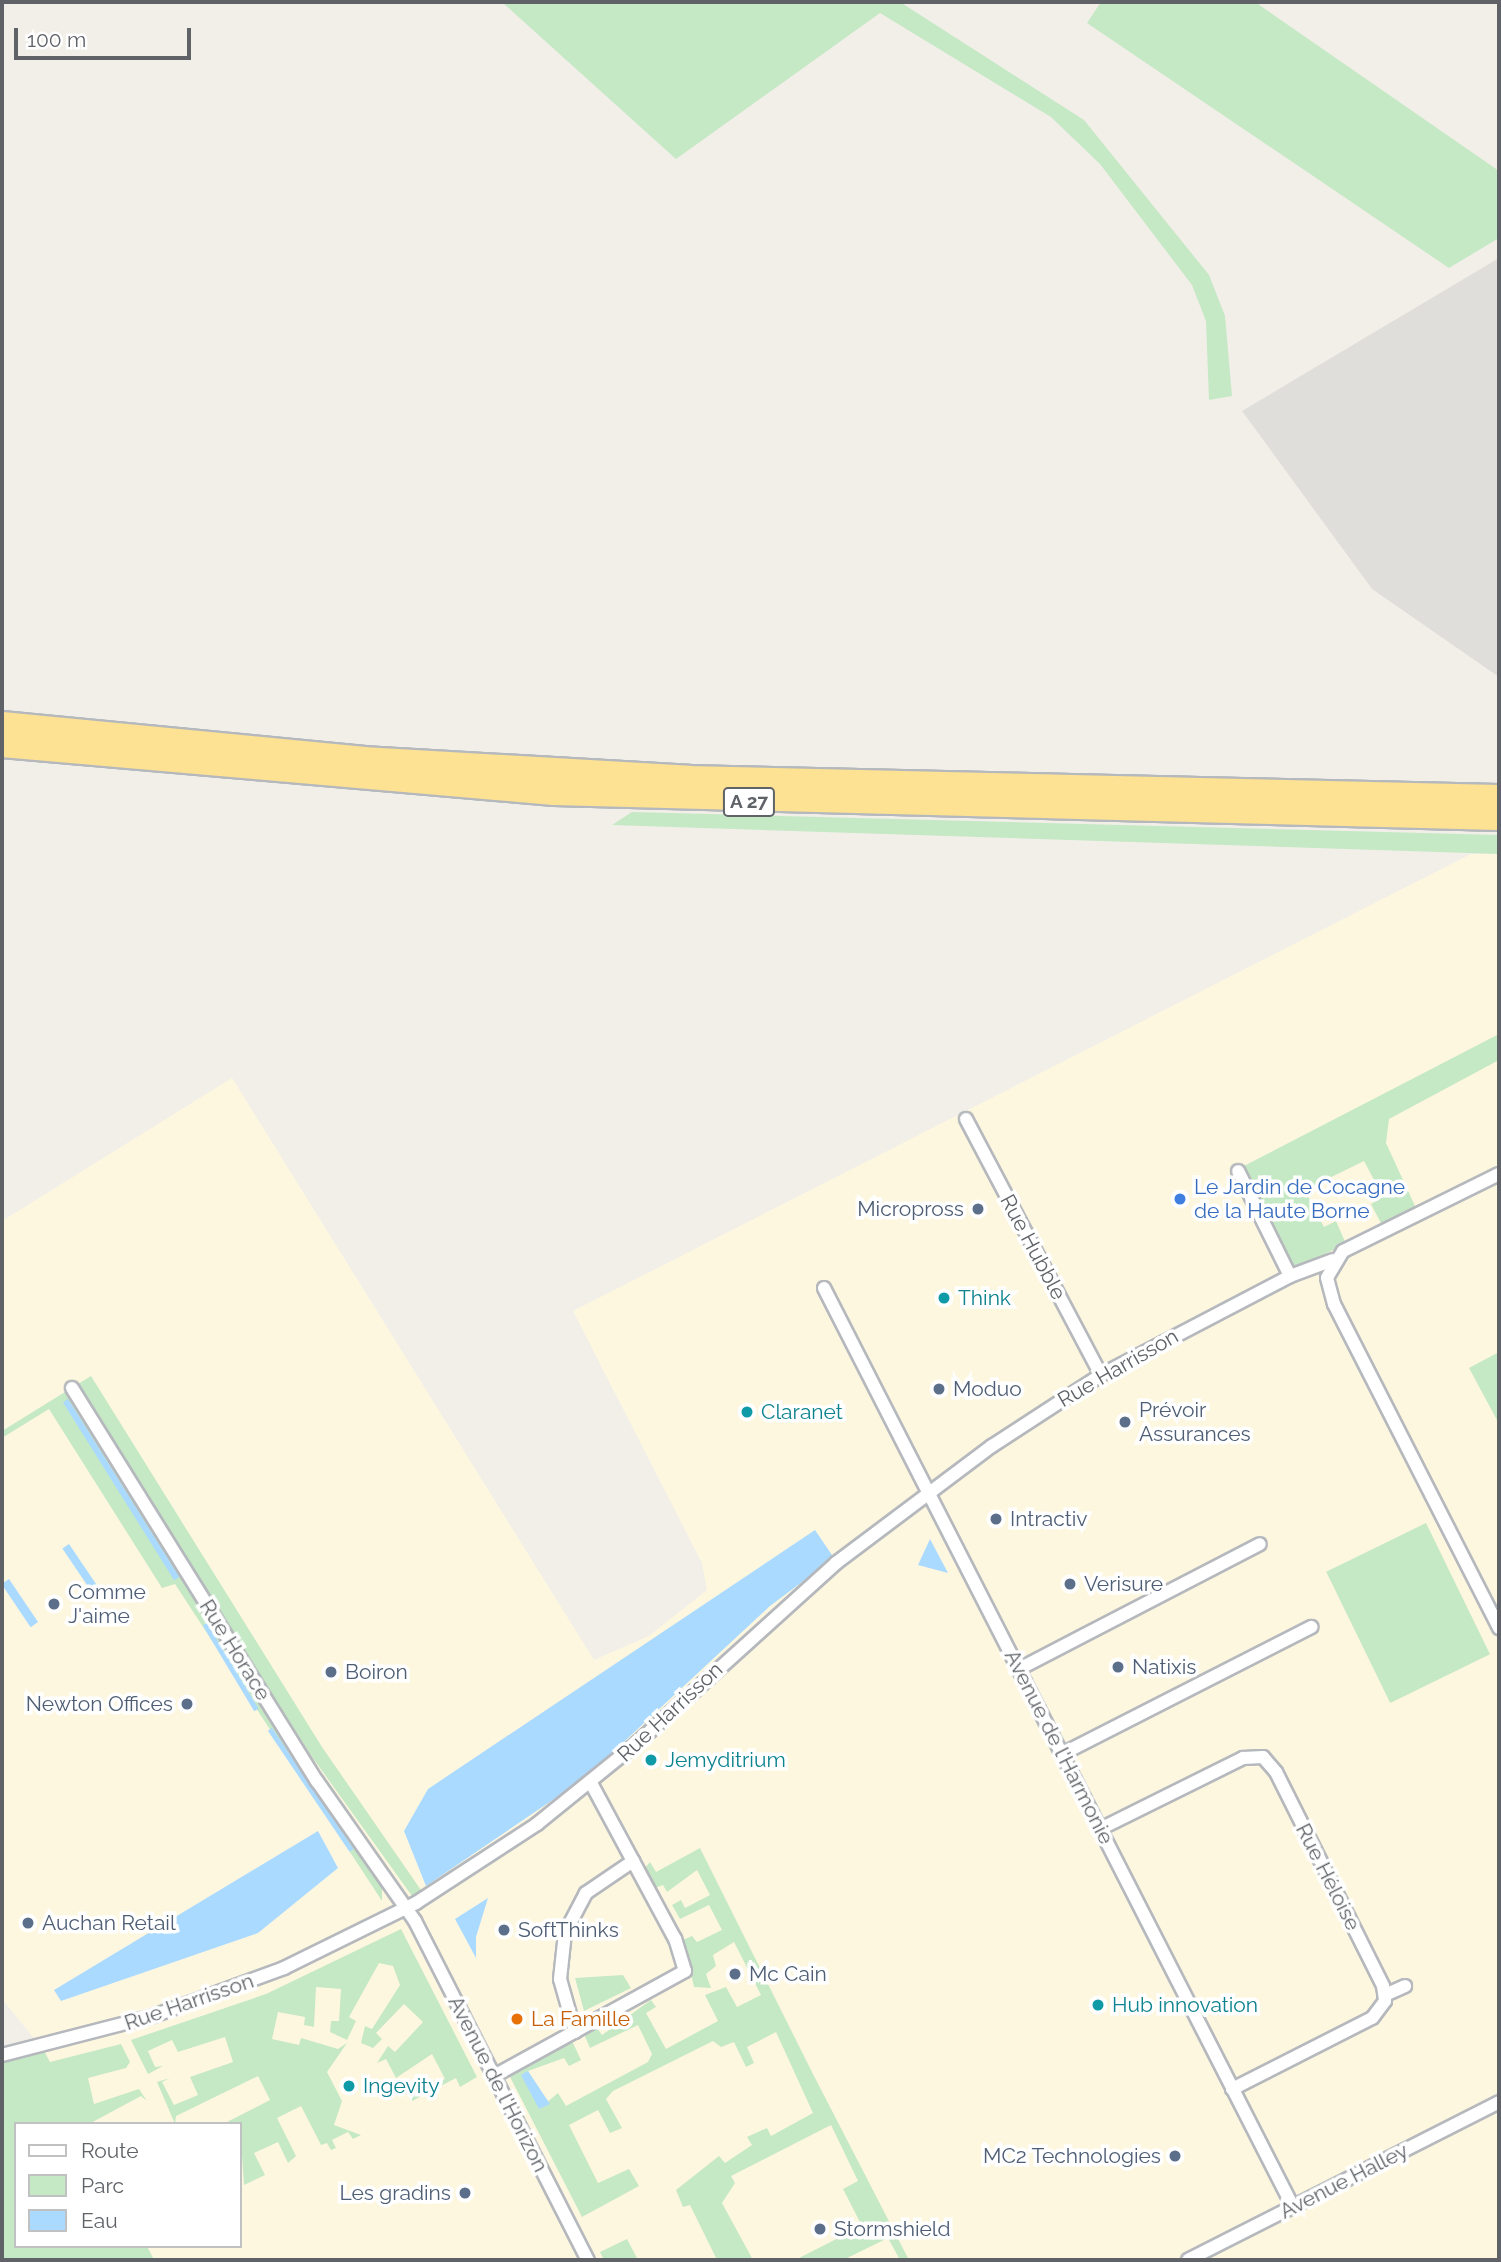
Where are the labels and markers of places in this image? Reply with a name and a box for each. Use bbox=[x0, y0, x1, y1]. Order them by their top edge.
place label: Le Jardin de Cocagne de la Haute Borne bbox=[1194, 1174, 1406, 1224]
marker: Le Jardin de Cocagne de la Haute Borne bbox=[1172, 1191, 1188, 1207]
place label: Micropross bbox=[857, 1196, 964, 1222]
marker: Micropross bbox=[970, 1201, 986, 1217]
place label: Think bbox=[958, 1285, 1011, 1311]
marker: Think bbox=[936, 1290, 952, 1306]
place label: Moduo bbox=[953, 1376, 1022, 1402]
marker: Moduo bbox=[931, 1381, 947, 1397]
place label: Prévoir Assurances bbox=[1139, 1397, 1251, 1447]
place label: Claranet bbox=[761, 1399, 843, 1425]
marker: Claranet bbox=[739, 1404, 755, 1420]
marker: Prévoir Assurances bbox=[1117, 1414, 1133, 1430]
place label: Intractiv bbox=[1010, 1506, 1087, 1532]
marker: Intractiv bbox=[988, 1511, 1004, 1527]
place label: Verisure bbox=[1084, 1571, 1163, 1597]
marker: Verisure bbox=[1062, 1576, 1078, 1592]
place label: Comme J'aime bbox=[68, 1579, 146, 1629]
marker: Comme J'aime bbox=[46, 1596, 62, 1612]
place label: Natixis bbox=[1132, 1654, 1196, 1680]
place label: Boiron bbox=[345, 1659, 408, 1685]
marker: Natixis bbox=[1110, 1659, 1126, 1675]
marker: Boiron bbox=[323, 1664, 339, 1680]
place label: Newton Offices bbox=[26, 1691, 173, 1717]
marker: Newton Offices bbox=[179, 1696, 195, 1712]
place label: Jemyditrium bbox=[665, 1747, 786, 1773]
marker: Jemyditrium bbox=[643, 1752, 659, 1768]
place label: Auchan Retail bbox=[42, 1910, 176, 1936]
marker: Auchan Retail bbox=[20, 1915, 36, 1931]
place label: SoftThinks bbox=[518, 1917, 619, 1943]
marker: SoftThinks bbox=[496, 1922, 512, 1938]
place label: Mc Cain bbox=[749, 1961, 827, 1987]
marker: Mc Cain bbox=[727, 1966, 743, 1982]
place label: Hub innovation bbox=[1112, 1992, 1258, 2018]
marker: Hub innovation bbox=[1090, 1997, 1106, 2013]
place label: La Famille bbox=[531, 2006, 630, 2032]
marker: La Famille bbox=[509, 2011, 525, 2027]
place label: Ingevity bbox=[363, 2073, 440, 2099]
marker: Ingevity bbox=[341, 2078, 357, 2094]
place label: MC2 Technologies bbox=[982, 2143, 1161, 2169]
marker: MC2 Technologies bbox=[1167, 2148, 1183, 2164]
place label: Les gradins bbox=[339, 2180, 451, 2206]
marker: Les gradins bbox=[457, 2185, 473, 2201]
place label: Stormshield bbox=[834, 2216, 951, 2242]
marker: Stormshield bbox=[812, 2221, 828, 2237]

